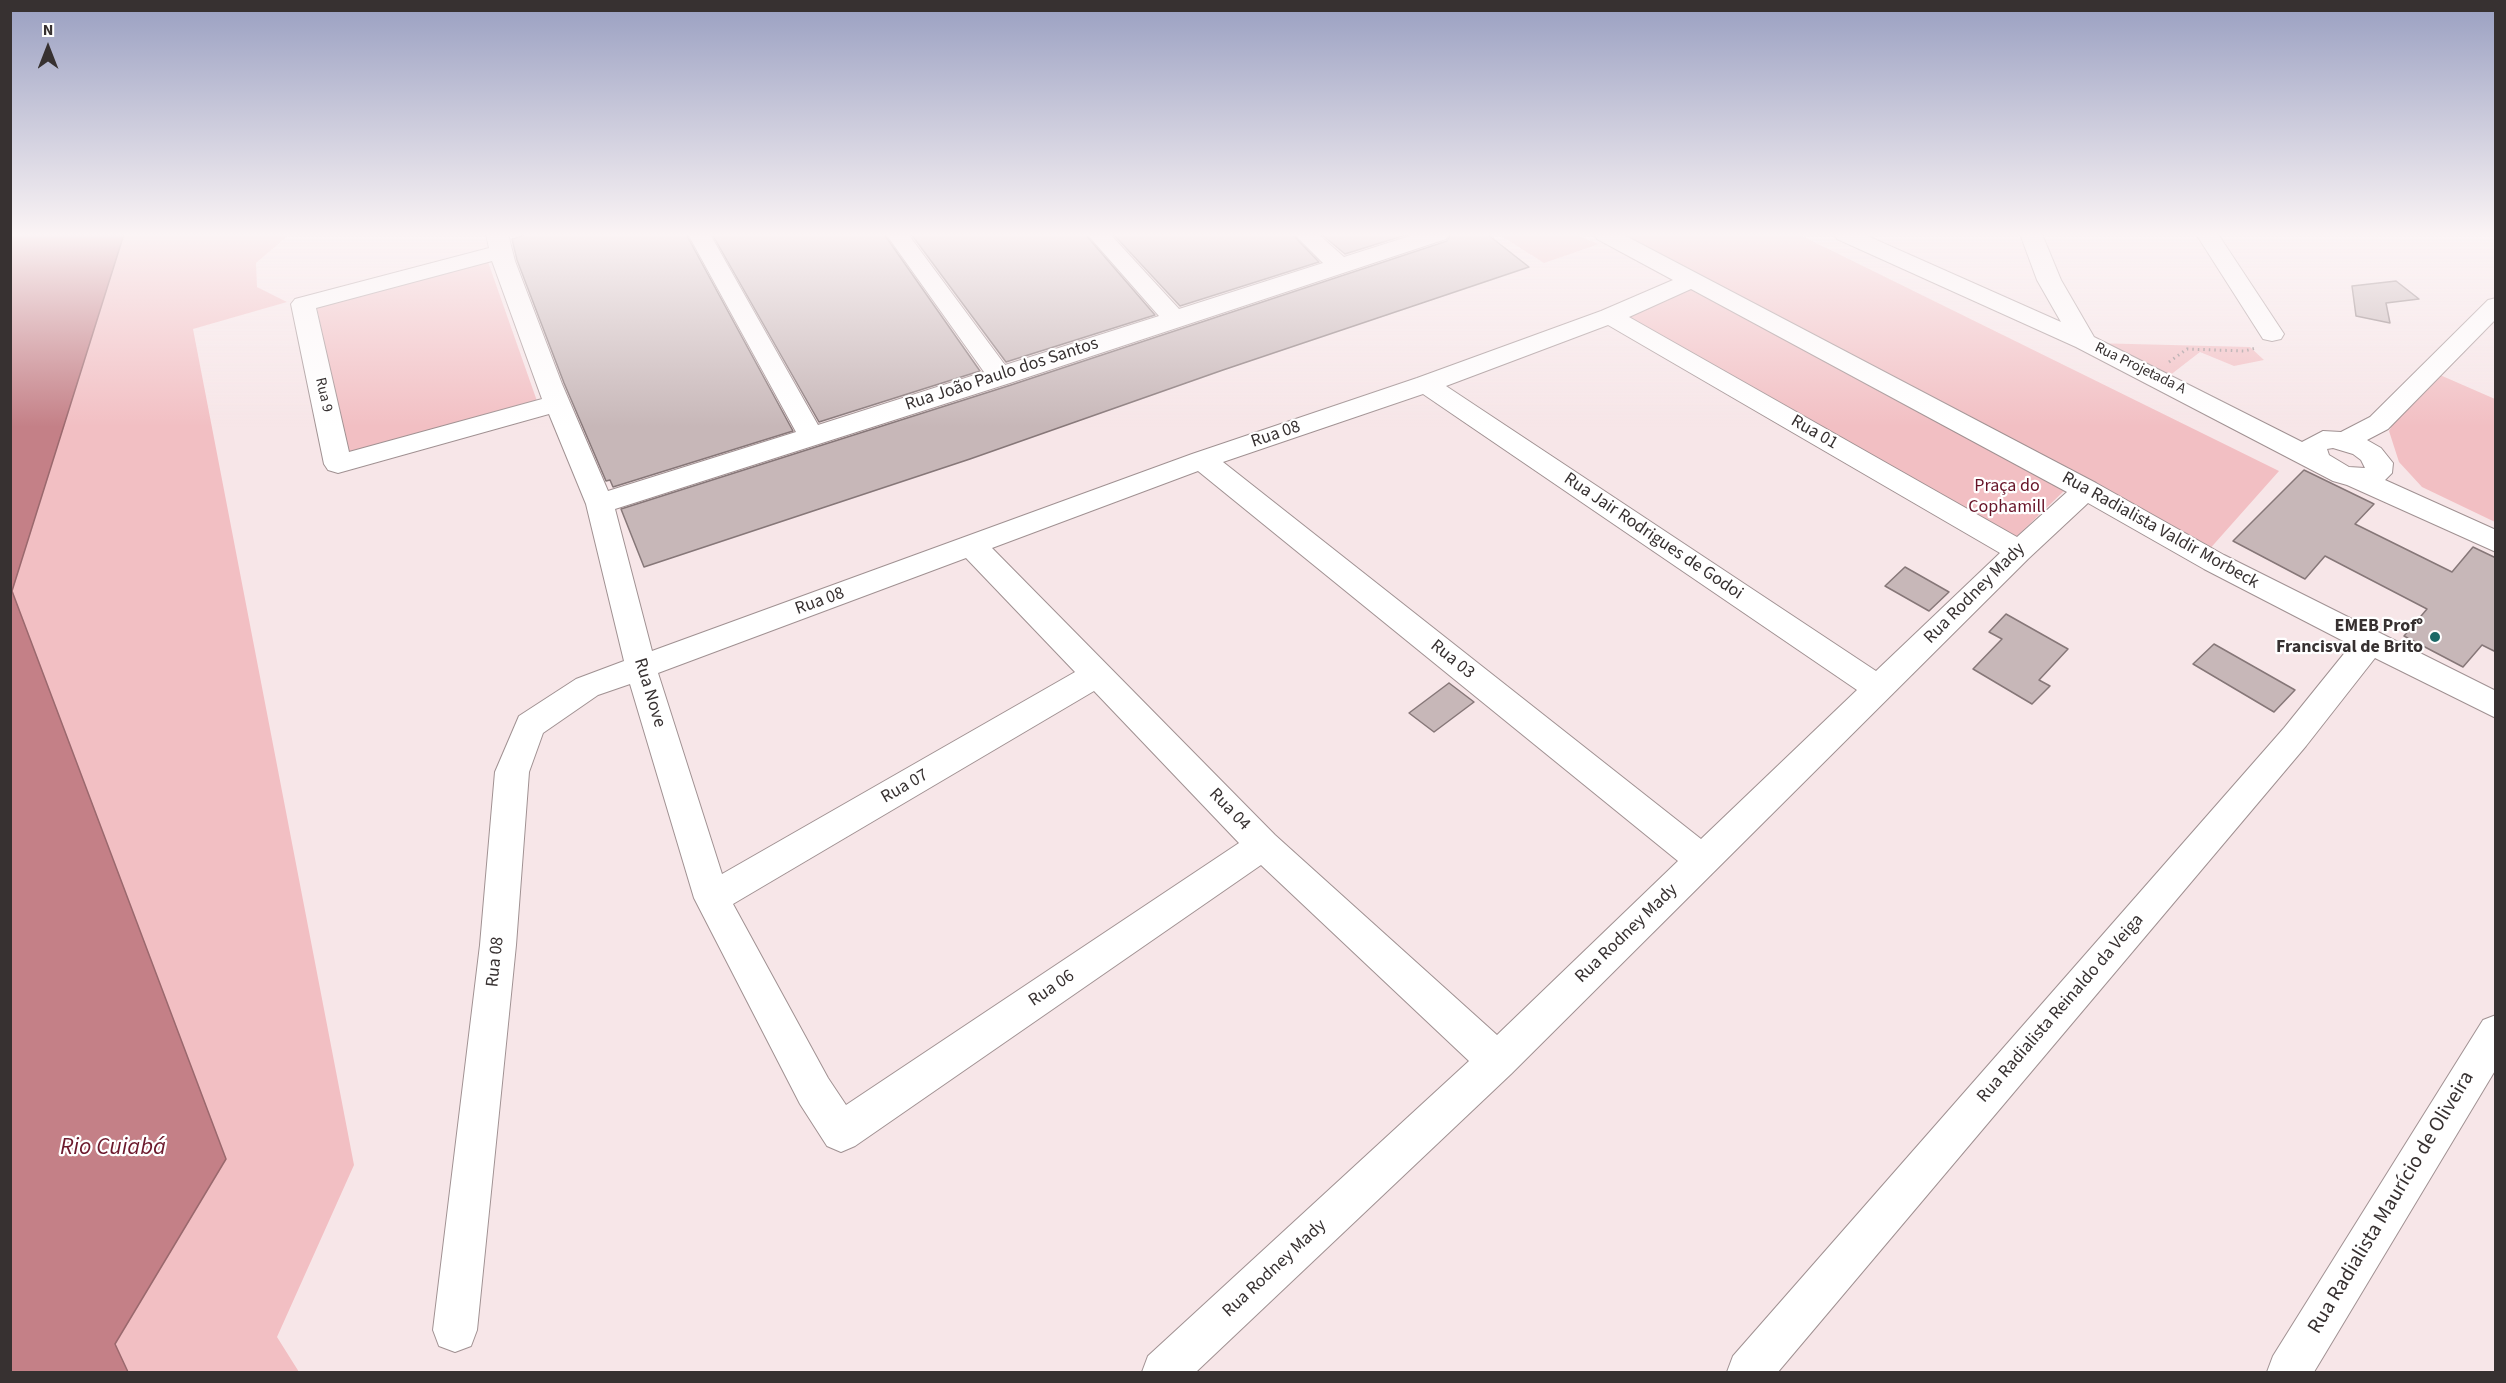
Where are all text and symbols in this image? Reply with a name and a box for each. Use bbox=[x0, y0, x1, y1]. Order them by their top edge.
north arrow bbox=[18, 18, 78, 78]
text: N bbox=[43, 19, 53, 41]
street label: Rua João Paulo dos Santos bbox=[903, 334, 1101, 416]
street label: Rua Projetada A bbox=[2091, 339, 2189, 399]
street label: Rua 9 bbox=[310, 376, 336, 414]
street label: Rua 01 bbox=[1787, 411, 1841, 455]
street label: Rua 08 bbox=[1249, 417, 1303, 453]
street label: Rua Radialista Valdir Morbeck bbox=[2058, 468, 2262, 594]
street label: Rua Jair Rodrigues de Godoi bbox=[1559, 469, 1747, 605]
park label: Praça do Cophamill bbox=[1968, 476, 2046, 518]
street label: Rua Rodney Mady bbox=[1920, 539, 2030, 649]
street label: Rua 08 bbox=[793, 583, 847, 621]
place label: EMEB Profº Francisval de Brito bbox=[2276, 616, 2423, 658]
marker: EMEB Profº Francisval de Brito bbox=[2428, 630, 2442, 644]
street label: Rua 03 bbox=[1426, 636, 1478, 684]
street label: Rua Nove bbox=[628, 656, 670, 730]
street label: Rua 07 bbox=[878, 765, 932, 809]
street label: Rua 04 bbox=[1204, 784, 1254, 836]
street label: Rua Rodney Mady bbox=[1571, 880, 1683, 988]
street label: Rua Radialista Reinaldo da Veiga bbox=[1973, 910, 2149, 1108]
street label: Rua 08 bbox=[483, 936, 509, 988]
street label: Rua 06 bbox=[1025, 966, 1079, 1012]
street label: Rua Radialista Maurício de Oliveira bbox=[2303, 1067, 2481, 1339]
water label: Rio Cuiabá bbox=[60, 1135, 166, 1163]
street label: Rua Rodney Mady bbox=[1219, 1215, 1331, 1323]

